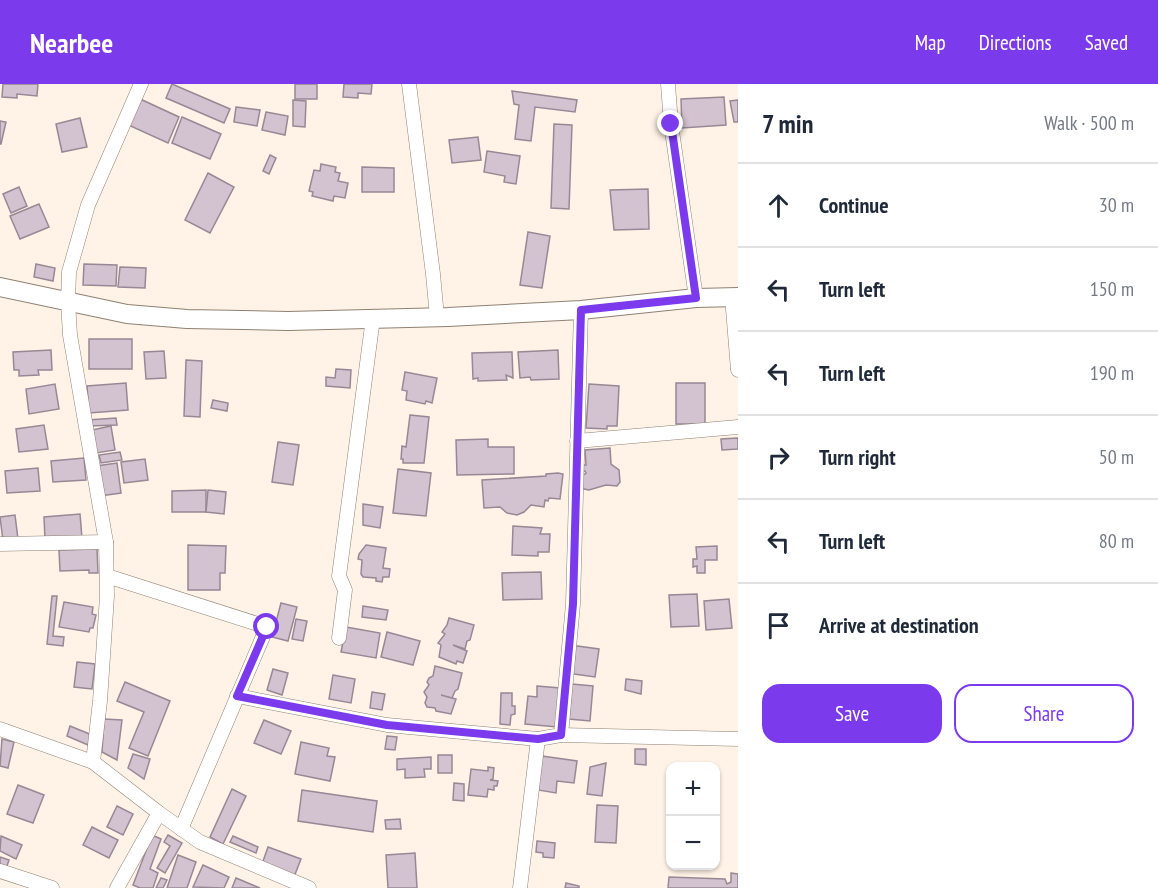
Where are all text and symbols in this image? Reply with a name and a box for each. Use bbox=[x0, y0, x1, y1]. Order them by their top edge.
text: Nearbee bbox=[30, 24, 113, 61]
text: Map bbox=[915, 29, 946, 56]
text: Directions bbox=[979, 29, 1052, 56]
text: Saved bbox=[1085, 29, 1128, 56]
text: 7 min bbox=[762, 107, 813, 140]
route end bbox=[657, 110, 683, 136]
text: Walk · 500 m bbox=[1044, 110, 1134, 136]
icon: ahead bbox=[762, 189, 795, 222]
text: Continue bbox=[819, 191, 889, 219]
text: 30 m bbox=[1099, 192, 1134, 218]
icon: left bbox=[762, 273, 795, 306]
text: Turn left bbox=[819, 275, 885, 303]
text: 150 m bbox=[1090, 276, 1134, 302]
icon: left bbox=[762, 357, 795, 390]
text: Turn left bbox=[819, 359, 885, 387]
text: 190 m bbox=[1090, 360, 1134, 386]
icon: right bbox=[762, 441, 795, 474]
text: Turn right bbox=[819, 443, 896, 471]
text: 50 m bbox=[1099, 444, 1134, 470]
icon: left bbox=[762, 525, 795, 558]
text: Turn left bbox=[819, 527, 885, 555]
text: 80 m bbox=[1099, 528, 1134, 554]
icon: arrive bbox=[762, 609, 795, 642]
text: Arrive at destination bbox=[819, 611, 979, 639]
route start bbox=[253, 613, 279, 639]
button: Save bbox=[762, 684, 942, 743]
button: Share bbox=[954, 684, 1134, 743]
map controls bbox=[666, 762, 720, 870]
button: + bbox=[666, 762, 720, 816]
button: − bbox=[666, 816, 720, 870]

